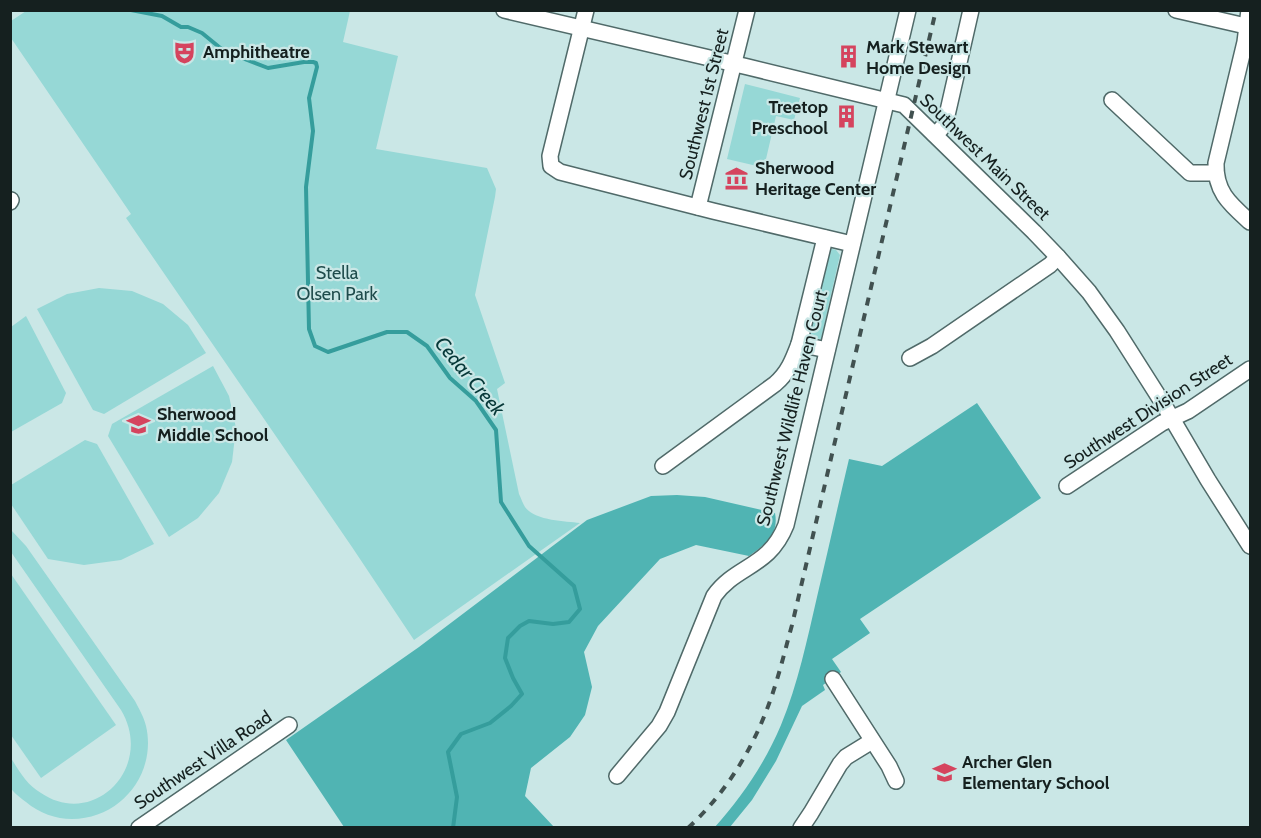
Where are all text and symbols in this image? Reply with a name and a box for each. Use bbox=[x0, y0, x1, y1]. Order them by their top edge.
street label: Southwest 1st Street bbox=[675, 26, 733, 182]
place label: Mark Stewart Home Design bbox=[866, 36, 971, 79]
theatre icon: Amphitheatre bbox=[172, 39, 198, 65]
place label: Amphitheatre bbox=[203, 41, 310, 63]
building icon: Mark Stewart Home Design bbox=[835, 44, 861, 70]
street label: Southwest Main Street bbox=[915, 89, 1055, 225]
place label: Treetop Preschool bbox=[751, 96, 828, 139]
building icon: Treetop Preschool bbox=[833, 104, 859, 130]
place label: Sherwood Heritage Center bbox=[755, 157, 876, 200]
museum icon: Sherwood Heritage Center bbox=[724, 165, 750, 191]
park label: Stella Olsen Park bbox=[296, 262, 379, 305]
street label: Southwest Wildlife Haven Court bbox=[752, 288, 832, 528]
water label: Cedar Creek bbox=[430, 332, 511, 421]
street label: Southwest Division Street bbox=[1060, 348, 1236, 474]
place label: Sherwood Middle School bbox=[157, 403, 269, 446]
school or university icon: Sherwood Middle School bbox=[126, 411, 152, 437]
street label: Southwest Villa Road bbox=[130, 706, 276, 814]
place label: Archer Glen Elementary School bbox=[962, 751, 1110, 794]
school or university icon: Archer Glen Elementary School bbox=[931, 759, 957, 785]

